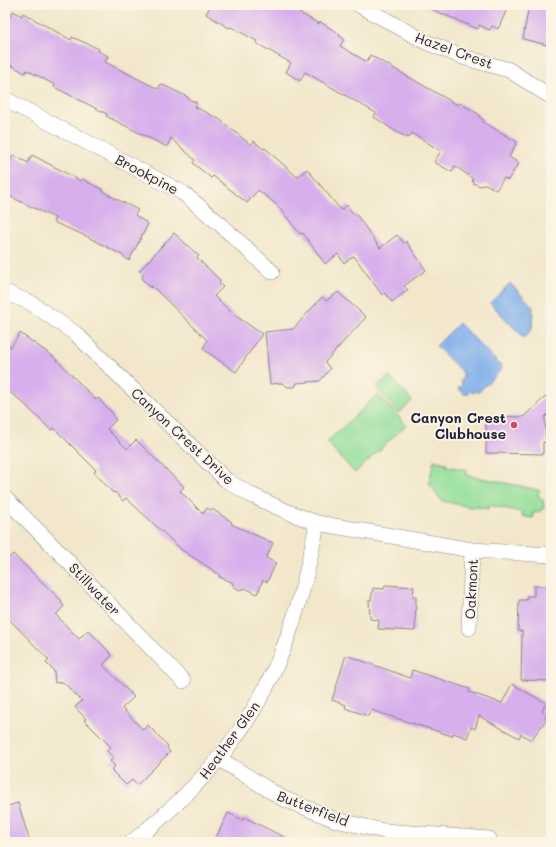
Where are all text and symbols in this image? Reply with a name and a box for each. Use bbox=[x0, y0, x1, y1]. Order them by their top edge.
street label: Hazel Crest bbox=[412, 27, 496, 73]
street label: Brookpine bbox=[112, 149, 182, 199]
street label: Canyon Crest Drive bbox=[127, 383, 239, 489]
place label: Canyon Crest Clubhouse bbox=[411, 408, 506, 443]
marker: Canyon Crest Clubhouse bbox=[509, 420, 519, 430]
street label: Stillwater bbox=[65, 558, 125, 620]
street label: Oakmont bbox=[460, 558, 482, 620]
street label: Heather Glen bbox=[194, 697, 264, 783]
street label: Butterfield bbox=[275, 786, 352, 830]

